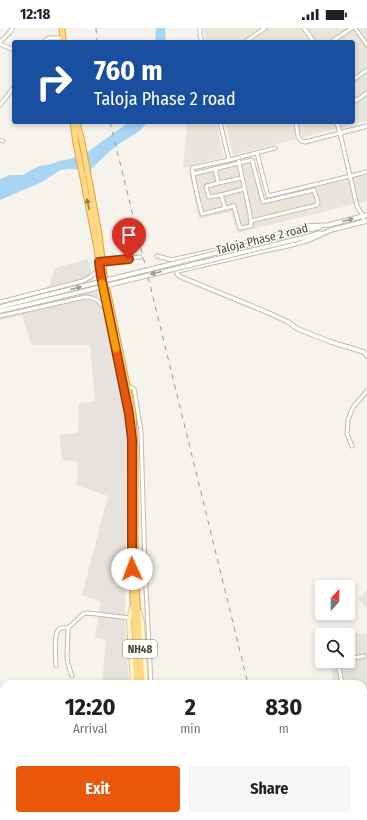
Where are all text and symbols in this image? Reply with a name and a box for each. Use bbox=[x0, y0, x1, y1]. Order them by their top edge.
text: 12:18 bbox=[20, 5, 50, 23]
text: 760 m bbox=[94, 54, 163, 87]
icon: right bbox=[28, 56, 80, 108]
text: Taloja Phase 2 road bbox=[94, 88, 236, 110]
one-way arrow bbox=[85, 198, 91, 210]
one-way arrow bbox=[342, 216, 354, 222]
pin bbox=[112, 218, 146, 259]
street label: Taloja Phase 2 road bbox=[215, 221, 309, 257]
icon: arrive bbox=[118, 224, 140, 246]
one-way arrow bbox=[150, 271, 162, 277]
one-way arrow bbox=[71, 285, 83, 291]
position arrow bbox=[111, 548, 153, 590]
north arrow bbox=[315, 580, 355, 620]
map controls bbox=[315, 580, 355, 668]
button: search bbox=[315, 628, 355, 668]
road number: NH48 bbox=[123, 640, 157, 658]
text: 12:20 bbox=[65, 693, 116, 721]
text: 2 bbox=[185, 693, 196, 721]
text: 830 bbox=[265, 693, 302, 721]
text: Arrival bbox=[73, 721, 107, 736]
text: min bbox=[180, 721, 200, 736]
text: m bbox=[279, 721, 289, 736]
button: Exit bbox=[16, 766, 180, 812]
button: Share bbox=[188, 766, 351, 812]

